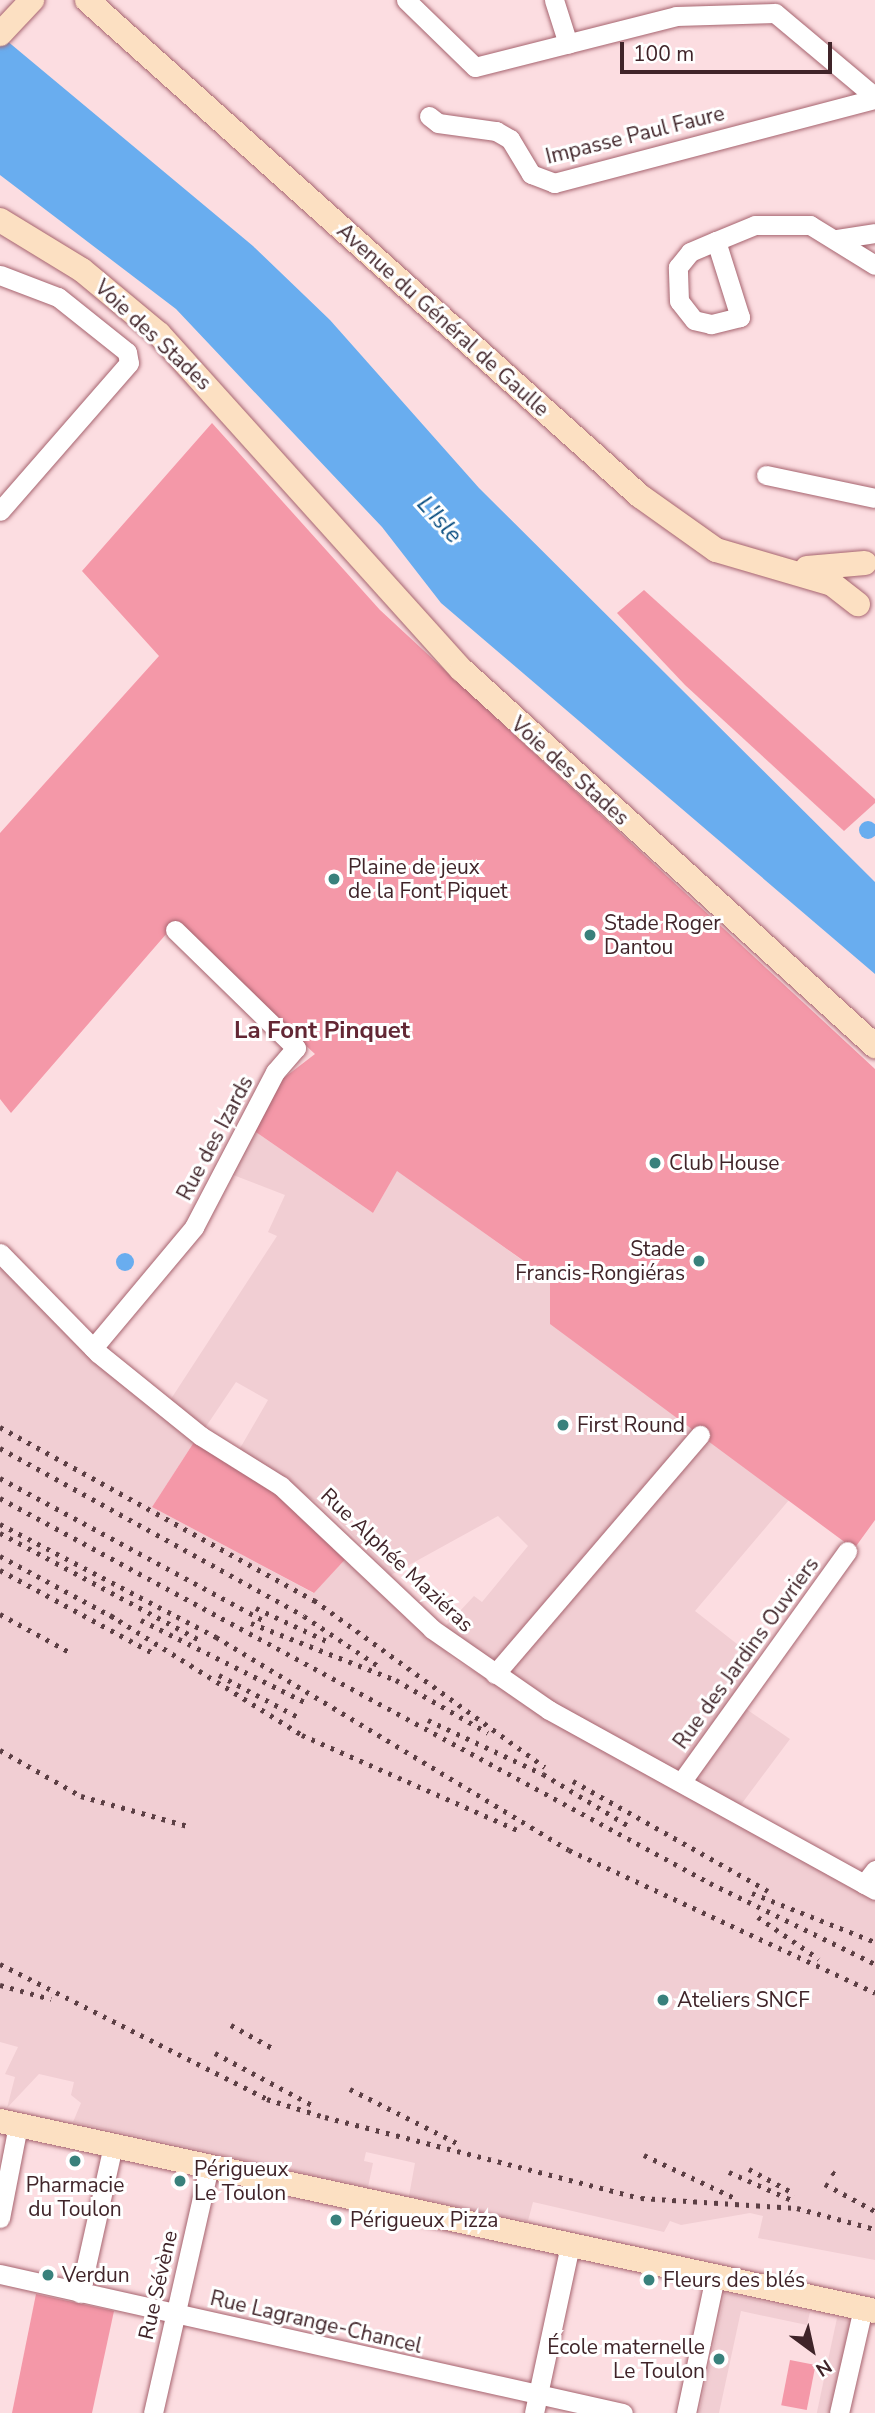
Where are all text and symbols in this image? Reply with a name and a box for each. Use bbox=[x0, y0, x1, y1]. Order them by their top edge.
scale bar bbox=[623, 28, 835, 72]
text: 100 m bbox=[633, 40, 694, 68]
street label: Impasse Paul Faure bbox=[543, 101, 727, 169]
street label: Avenue du Général de Gaulle bbox=[332, 218, 554, 422]
street label: Voie des Stades bbox=[90, 275, 216, 395]
water label: L'Isle bbox=[411, 491, 467, 549]
street label: Voie des Stades bbox=[506, 711, 634, 831]
place label: Plaine de jeux de la Font Piquet bbox=[348, 854, 508, 904]
marker: Plaine de jeux de la Font Piquet bbox=[326, 871, 342, 887]
place label: Stade Roger Dantou bbox=[604, 910, 721, 960]
marker: Stade Roger Dantou bbox=[582, 927, 598, 943]
district label: La Font Pinquet bbox=[234, 1017, 410, 1045]
street label: Rue des Izards bbox=[172, 1072, 258, 1204]
place label: Club House bbox=[669, 1150, 779, 1176]
marker: Club House bbox=[647, 1155, 663, 1171]
place label: Stade Francis-Rongiéras bbox=[515, 1236, 685, 1286]
marker: Stade Francis-Rongiéras bbox=[691, 1253, 707, 1269]
place label: First Round bbox=[577, 1412, 685, 1438]
marker: First Round bbox=[555, 1417, 571, 1433]
street label: Rue Alphée Maziéras bbox=[316, 1483, 478, 1637]
street label: Rue des Jardins Ouvriers bbox=[668, 1552, 824, 1754]
place label: Ateliers SNCF bbox=[677, 1987, 810, 2013]
marker: Ateliers SNCF bbox=[655, 1992, 671, 2008]
marker: Pharmacie du Toulon bbox=[67, 2153, 83, 2169]
place label: Périgueux Le Toulon bbox=[194, 2156, 288, 2206]
place label: Pharmacie du Toulon bbox=[26, 2172, 124, 2222]
marker: Périgueux Le Toulon bbox=[172, 2173, 188, 2189]
place label: Périgueux Pizza bbox=[350, 2207, 498, 2233]
marker: Périgueux Pizza bbox=[328, 2212, 344, 2228]
street label: Rue Sévène bbox=[133, 2228, 183, 2342]
place label: Verdun bbox=[62, 2262, 130, 2288]
marker: Verdun bbox=[40, 2267, 56, 2283]
place label: Fleurs des blés bbox=[663, 2267, 805, 2293]
marker: Fleurs des blés bbox=[641, 2272, 657, 2288]
street label: Rue Lagrange-Chancel bbox=[208, 2285, 424, 2359]
north arrow bbox=[777, 2315, 847, 2385]
place label: École maternelle Le Toulon bbox=[547, 2334, 705, 2384]
marker: École maternelle Le Toulon bbox=[711, 2351, 727, 2367]
text: N bbox=[810, 2353, 836, 2382]

